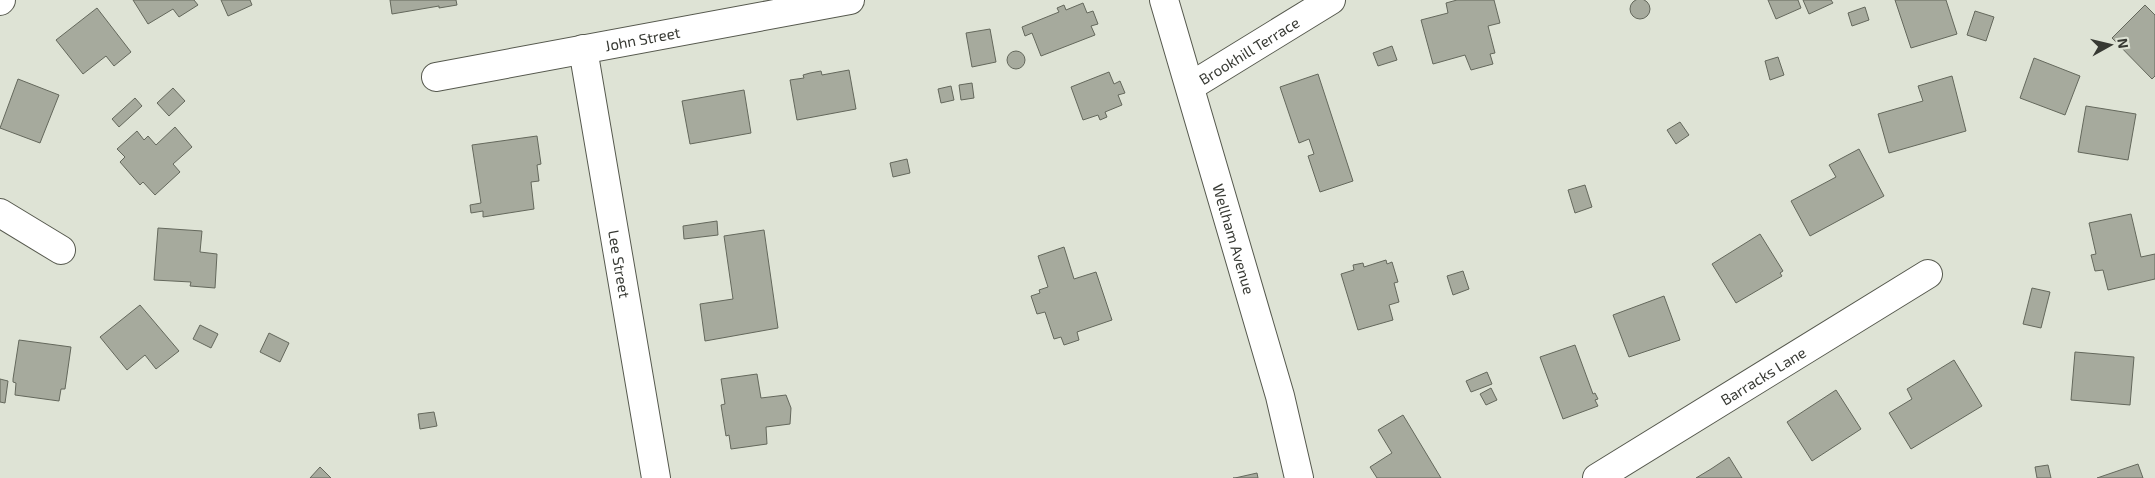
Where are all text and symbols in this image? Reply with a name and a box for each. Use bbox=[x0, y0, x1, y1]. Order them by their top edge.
street label: Brookhill Terrace bbox=[1195, 13, 1302, 88]
north arrow bbox=[2085, 20, 2135, 70]
street label: John Street bbox=[603, 23, 682, 54]
text: N bbox=[2114, 37, 2132, 49]
street label: Wellham Avenue bbox=[1209, 182, 1259, 296]
street label: Lee Street bbox=[605, 228, 634, 300]
street label: Barracks Lane bbox=[1717, 343, 1809, 409]

